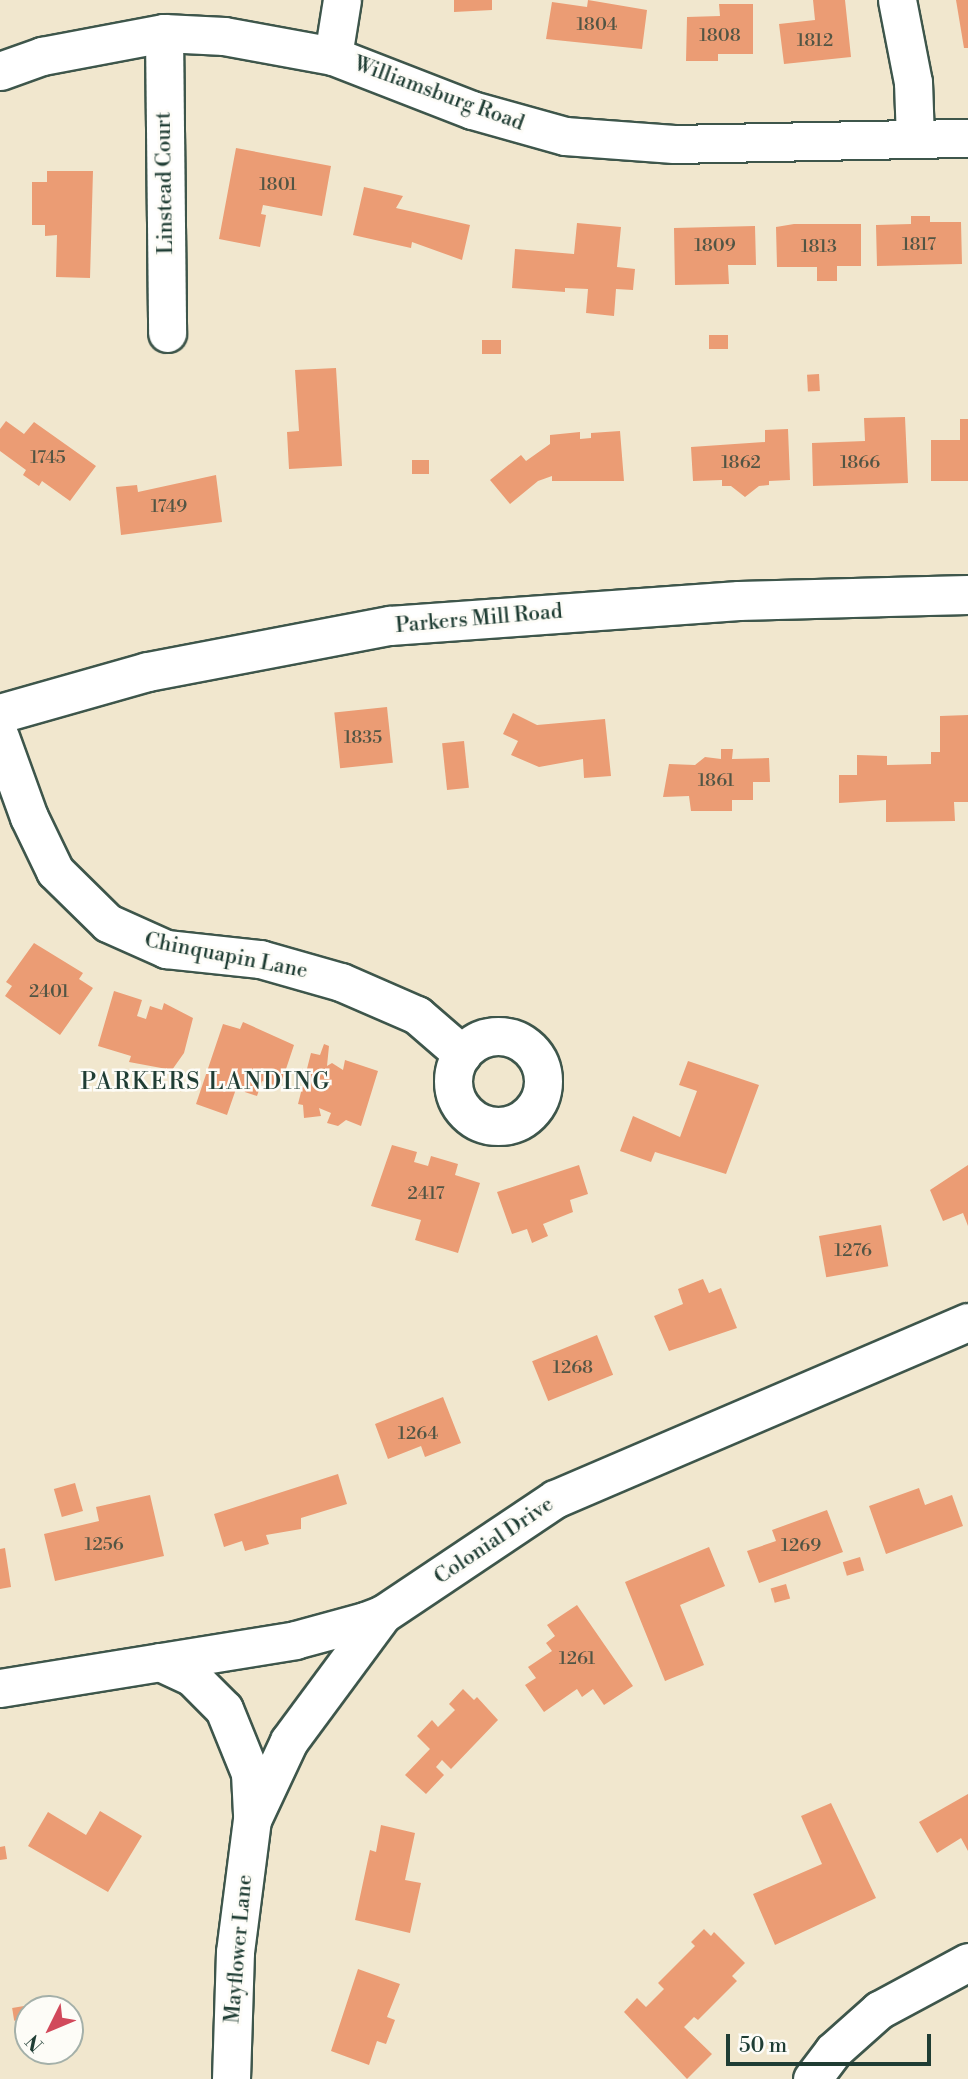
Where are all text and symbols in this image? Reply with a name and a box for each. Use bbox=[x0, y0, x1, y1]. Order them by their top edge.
house number: 1804 bbox=[576, 14, 618, 36]
house number: 1808 bbox=[699, 25, 741, 47]
house number: 1812 bbox=[797, 30, 833, 52]
street label: Williamsburg Road bbox=[350, 51, 528, 137]
street label: Linstead Court bbox=[151, 111, 179, 255]
house number: 1801 bbox=[259, 174, 297, 196]
house number: 1817 bbox=[902, 234, 936, 256]
house number: 1809 bbox=[694, 235, 736, 257]
house number: 1813 bbox=[801, 236, 837, 258]
house number: 1745 bbox=[30, 447, 66, 469]
house number: 1862 bbox=[721, 452, 761, 474]
house number: 1866 bbox=[840, 452, 880, 474]
house number: 1749 bbox=[151, 496, 187, 518]
street label: Parkers Mill Road bbox=[394, 599, 564, 639]
house number: 1835 bbox=[344, 727, 382, 749]
house number: 1861 bbox=[698, 770, 734, 792]
street label: Chinquapin Lane bbox=[142, 928, 310, 984]
house number: 2401 bbox=[29, 981, 69, 1003]
district label: PARKERS LANDING bbox=[82, 1068, 330, 1096]
house number: 2417 bbox=[407, 1183, 445, 1205]
house number: 1276 bbox=[834, 1240, 872, 1262]
house number: 1268 bbox=[553, 1357, 593, 1379]
house number: 1264 bbox=[398, 1423, 438, 1445]
street label: Colonial Drive bbox=[430, 1492, 558, 1590]
house number: 1256 bbox=[84, 1534, 124, 1556]
house number: 1269 bbox=[781, 1535, 821, 1557]
house number: 1261 bbox=[559, 1648, 595, 1670]
street label: Mayflower Lane bbox=[220, 1874, 258, 2024]
north arrow bbox=[14, 1995, 84, 2065]
scale bar bbox=[730, 2020, 935, 2064]
text: N bbox=[21, 2029, 49, 2057]
text: 50 m bbox=[739, 2033, 787, 2059]

